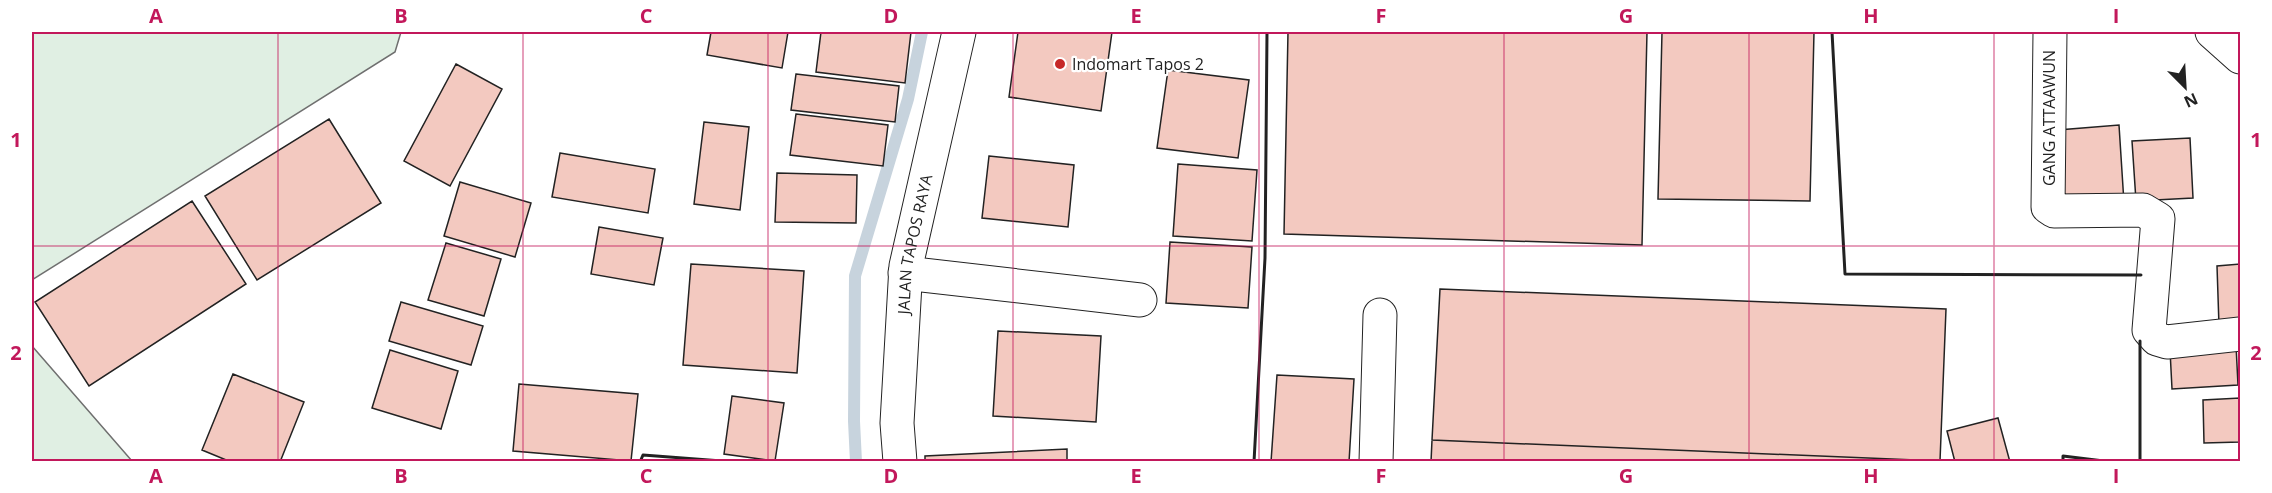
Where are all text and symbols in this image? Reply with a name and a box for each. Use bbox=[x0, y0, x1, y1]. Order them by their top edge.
text: A bbox=[149, 2, 163, 29]
text: B bbox=[394, 2, 408, 29]
text: C bbox=[640, 2, 653, 29]
text: D bbox=[884, 2, 898, 29]
text: E bbox=[1130, 2, 1142, 29]
text: F bbox=[1376, 2, 1386, 29]
text: G bbox=[1619, 2, 1633, 29]
text: H bbox=[1863, 2, 1879, 29]
text: I bbox=[2113, 2, 2119, 29]
street label: GANG ATTAAWUN bbox=[2038, 50, 2060, 186]
place label: Indomart Tapos 2 bbox=[1072, 53, 1204, 75]
marker: Indomart Tapos 2 bbox=[1053, 57, 1067, 71]
north arrow bbox=[2155, 57, 2215, 117]
text: N bbox=[2181, 88, 2202, 113]
text: 1 bbox=[10, 126, 22, 153]
text: 1 bbox=[2250, 126, 2262, 153]
street label: JALAN TAPOS RAYA bbox=[892, 171, 938, 317]
text: 2 bbox=[10, 339, 22, 366]
text: 2 bbox=[2250, 339, 2262, 366]
text: A bbox=[149, 462, 163, 489]
text: B bbox=[394, 462, 408, 489]
text: C bbox=[640, 462, 653, 489]
text: D bbox=[884, 462, 898, 489]
text: E bbox=[1130, 462, 1142, 489]
text: F bbox=[1376, 462, 1386, 489]
text: G bbox=[1619, 462, 1633, 489]
text: H bbox=[1863, 462, 1879, 489]
text: I bbox=[2113, 462, 2119, 489]

